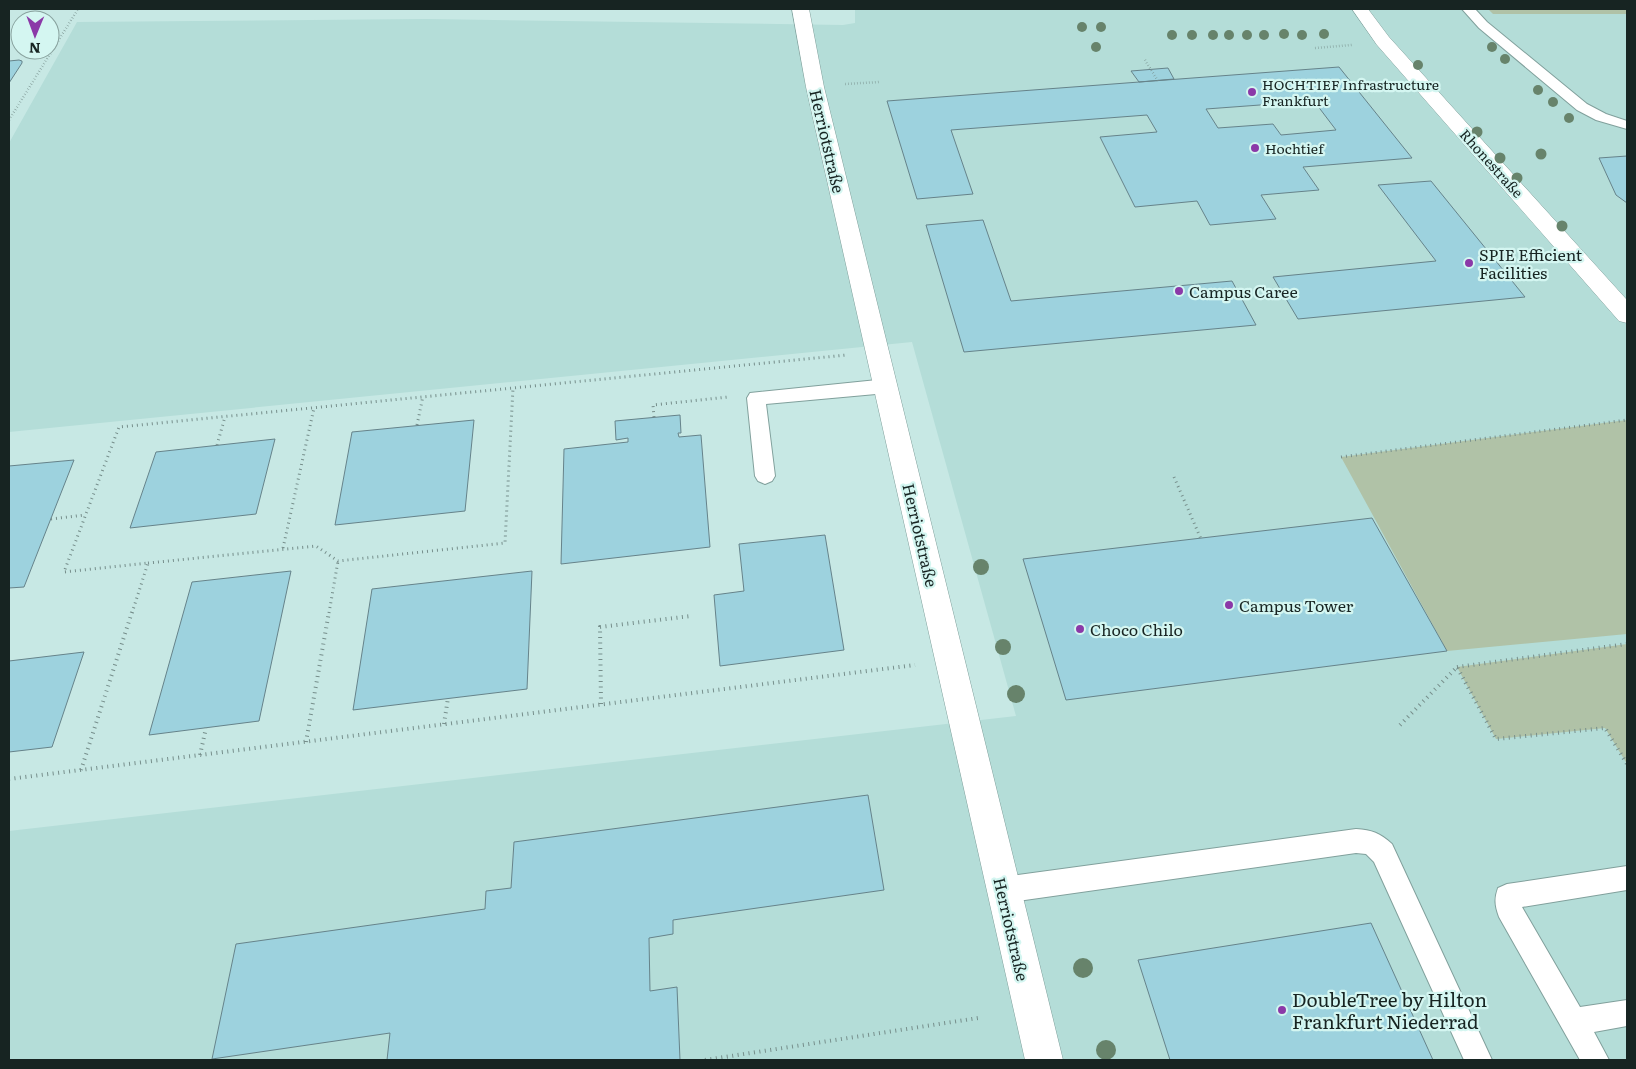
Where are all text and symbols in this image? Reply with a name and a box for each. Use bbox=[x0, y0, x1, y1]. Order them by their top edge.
north arrow bbox=[10, 10, 60, 60]
text: N bbox=[28, 39, 41, 59]
place label: HOCHTIEF Infrastructure Frankfurt bbox=[1262, 74, 1439, 110]
marker: HOCHTIEF Infrastructure Frankfurt bbox=[1246, 86, 1258, 98]
street label: Herriotstraße bbox=[804, 87, 852, 195]
street label: Rhonestraße bbox=[1456, 124, 1528, 202]
place label: Hochtief bbox=[1265, 138, 1325, 158]
marker: Hochtief bbox=[1249, 142, 1261, 154]
place label: SPIE Efficient Facilities bbox=[1479, 242, 1583, 284]
marker: SPIE Efficient Facilities bbox=[1463, 257, 1475, 269]
place label: Campus Caree bbox=[1189, 279, 1298, 303]
marker: Campus Caree bbox=[1173, 285, 1185, 297]
street label: Herriotstraße bbox=[897, 481, 945, 589]
place label: Campus Tower bbox=[1239, 593, 1354, 617]
marker: Campus Tower bbox=[1223, 599, 1235, 611]
place label: Choco Chilo bbox=[1090, 617, 1183, 641]
marker: Choco Chilo bbox=[1074, 623, 1086, 635]
street label: Herriotstraße bbox=[988, 875, 1036, 983]
place label: DoubleTree by Hilton Frankfurt Niederrad bbox=[1292, 985, 1487, 1035]
marker: DoubleTree by Hilton Frankfurt Niederrad bbox=[1276, 1004, 1288, 1016]

